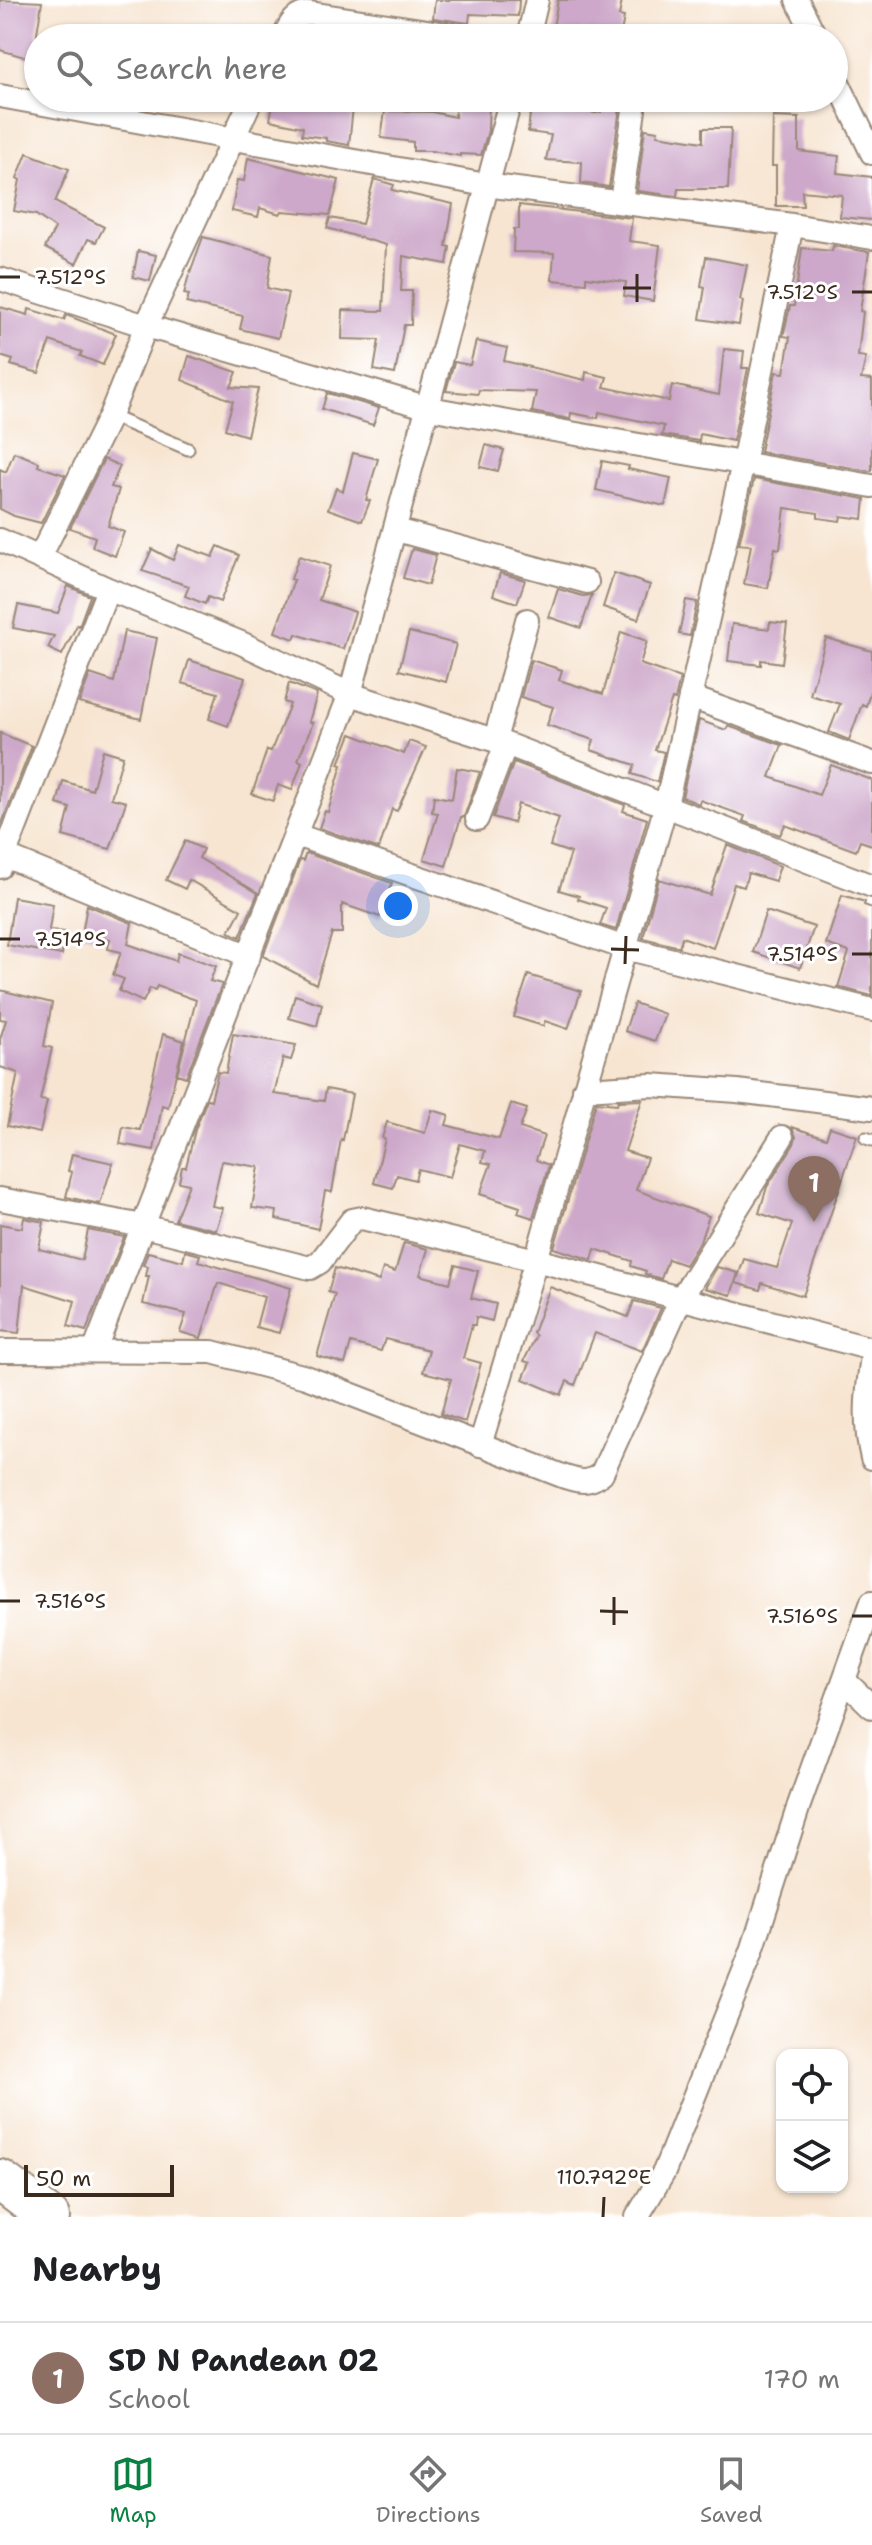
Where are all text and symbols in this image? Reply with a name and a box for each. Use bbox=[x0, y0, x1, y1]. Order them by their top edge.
search box bbox=[24, 24, 848, 112]
icon: search bbox=[52, 46, 96, 90]
text: Search here bbox=[116, 48, 287, 89]
text: 7.512°S bbox=[34, 264, 106, 290]
text: 7.512°S bbox=[766, 279, 838, 305]
your location bbox=[378, 886, 418, 926]
text: 7.514°S bbox=[34, 926, 106, 952]
text: 7.514°S bbox=[766, 941, 838, 967]
pin: 1 bbox=[788, 1156, 840, 1222]
text: 7.516°S bbox=[34, 1588, 106, 1614]
text: 7.516°S bbox=[766, 1603, 838, 1629]
map controls bbox=[776, 2049, 848, 2193]
button: locate bbox=[776, 2049, 848, 2121]
button: layers bbox=[776, 2121, 848, 2193]
scale bar bbox=[24, 2161, 174, 2197]
text: 50 m bbox=[36, 2164, 91, 2193]
text: 110.792°E bbox=[557, 2164, 651, 2190]
text: Nearby bbox=[32, 2246, 162, 2292]
text: SD N Pandean 02 bbox=[108, 2340, 379, 2381]
text: 1 bbox=[52, 2361, 64, 2396]
text: 170 m bbox=[763, 2361, 840, 2396]
text: School bbox=[108, 2381, 190, 2416]
tab: Map bbox=[110, 2452, 157, 2529]
tab: Directions bbox=[376, 2452, 481, 2529]
tab: Saved bbox=[700, 2452, 762, 2529]

